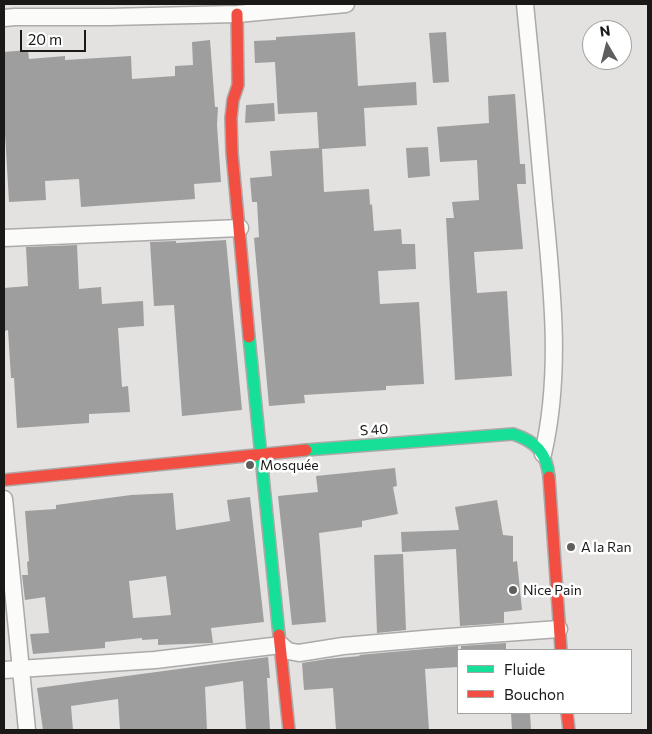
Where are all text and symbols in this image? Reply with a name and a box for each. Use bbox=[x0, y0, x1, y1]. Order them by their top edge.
scale bar bbox=[22, 20, 89, 52]
north arrow bbox=[582, 20, 632, 70]
text: N bbox=[599, 21, 611, 40]
text: 20 m bbox=[28, 30, 62, 48]
street label: S 40 bbox=[359, 421, 389, 439]
place label: Mosquée bbox=[260, 457, 319, 473]
marker: Mosquée bbox=[244, 459, 256, 471]
place label: A la Ran bbox=[581, 539, 632, 555]
marker: A la Ran bbox=[565, 541, 577, 553]
place label: Nice Pain bbox=[523, 582, 582, 598]
marker: Nice Pain bbox=[507, 584, 519, 596]
legend bbox=[457, 649, 632, 714]
text: Fluide bbox=[504, 660, 545, 678]
text: Bouchon bbox=[504, 685, 565, 703]

